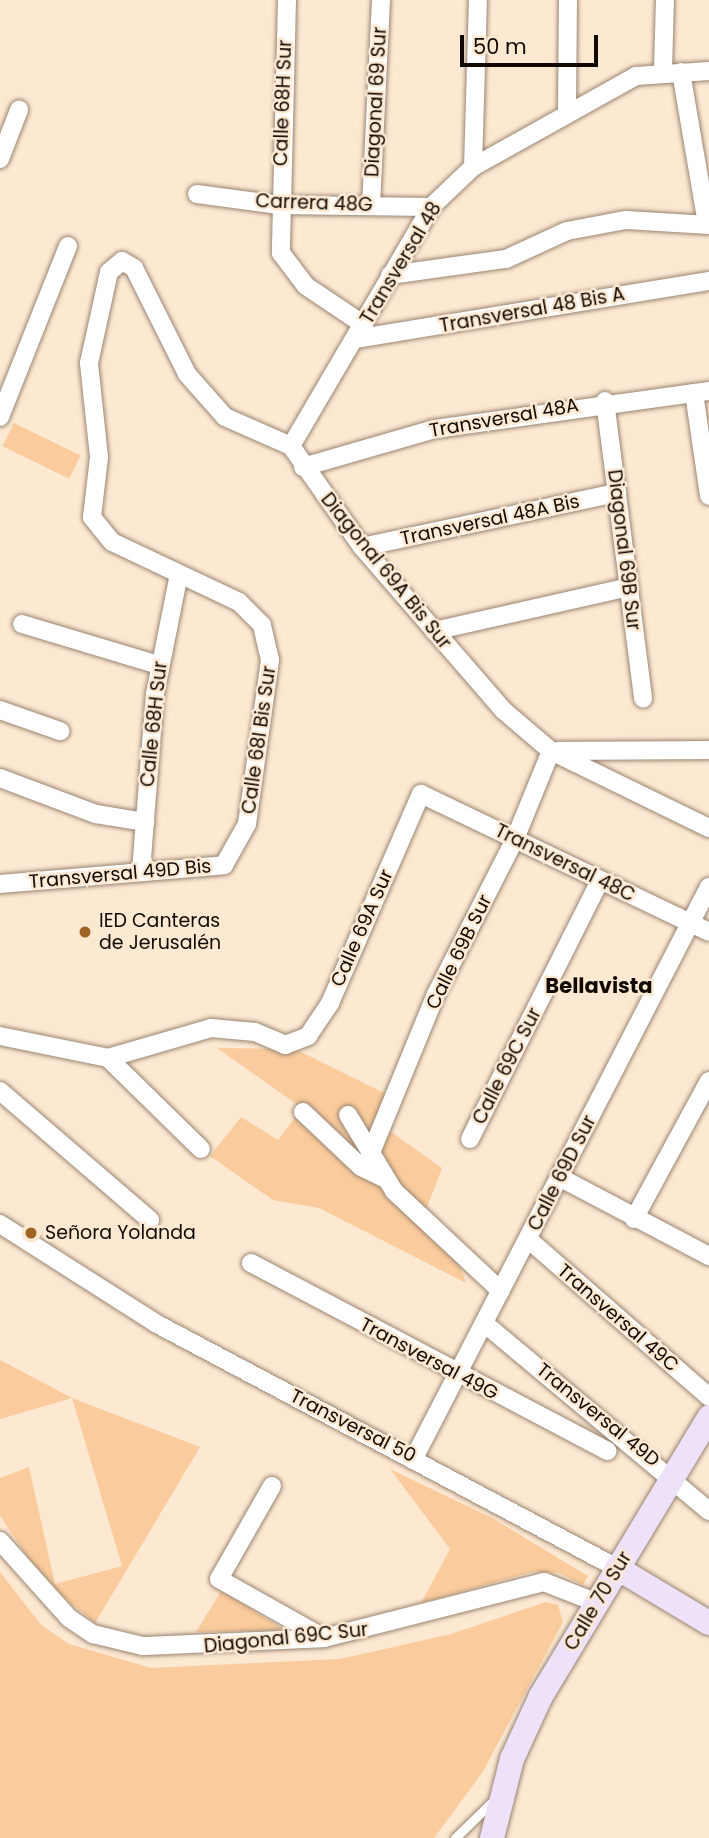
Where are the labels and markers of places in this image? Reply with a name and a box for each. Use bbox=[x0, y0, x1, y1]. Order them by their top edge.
place label: IED Canteras de Jerusalén bbox=[99, 910, 221, 954]
marker: IED Canteras de Jerusalén bbox=[77, 924, 93, 940]
place label: Señora Yolanda bbox=[45, 1222, 196, 1244]
marker: Señora Yolanda bbox=[23, 1225, 39, 1241]

